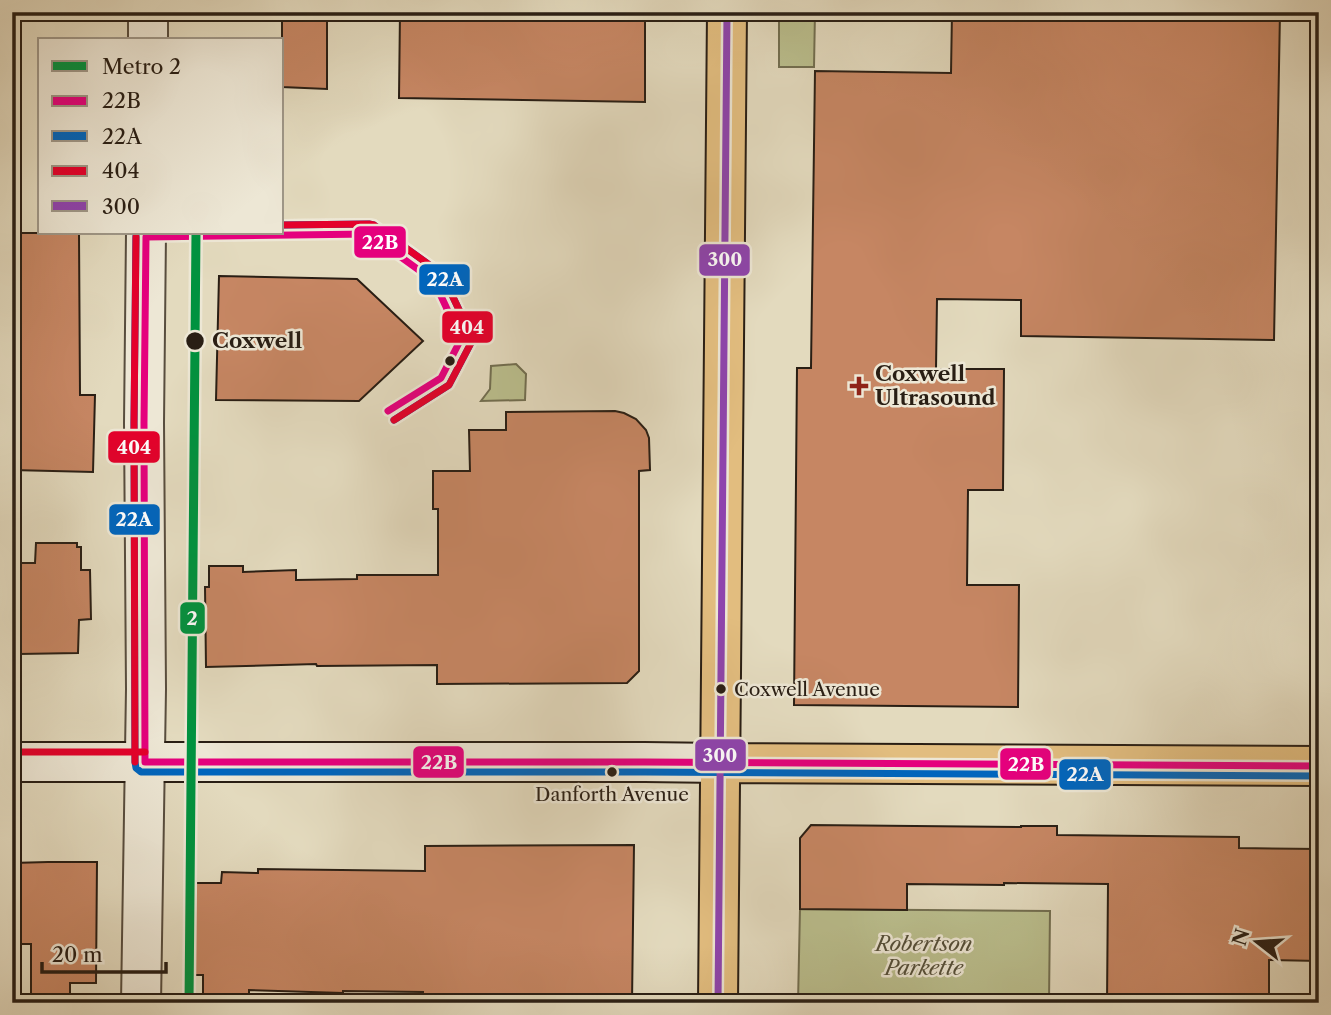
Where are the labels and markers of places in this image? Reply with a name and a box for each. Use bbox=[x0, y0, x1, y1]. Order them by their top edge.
place label: Coxwell bbox=[212, 328, 302, 353]
marker: Coxwell bbox=[184, 330, 206, 352]
unlabelled marker bbox=[443, 354, 457, 368]
place label: Coxwell Ultrasound bbox=[875, 361, 996, 410]
marker: Coxwell Ultrasound bbox=[849, 376, 869, 396]
place label: Coxwell Avenue bbox=[734, 678, 880, 701]
marker: Coxwell Avenue bbox=[714, 682, 728, 696]
marker: Danforth Avenue bbox=[605, 765, 619, 779]
place label: Danforth Avenue bbox=[535, 783, 689, 806]

